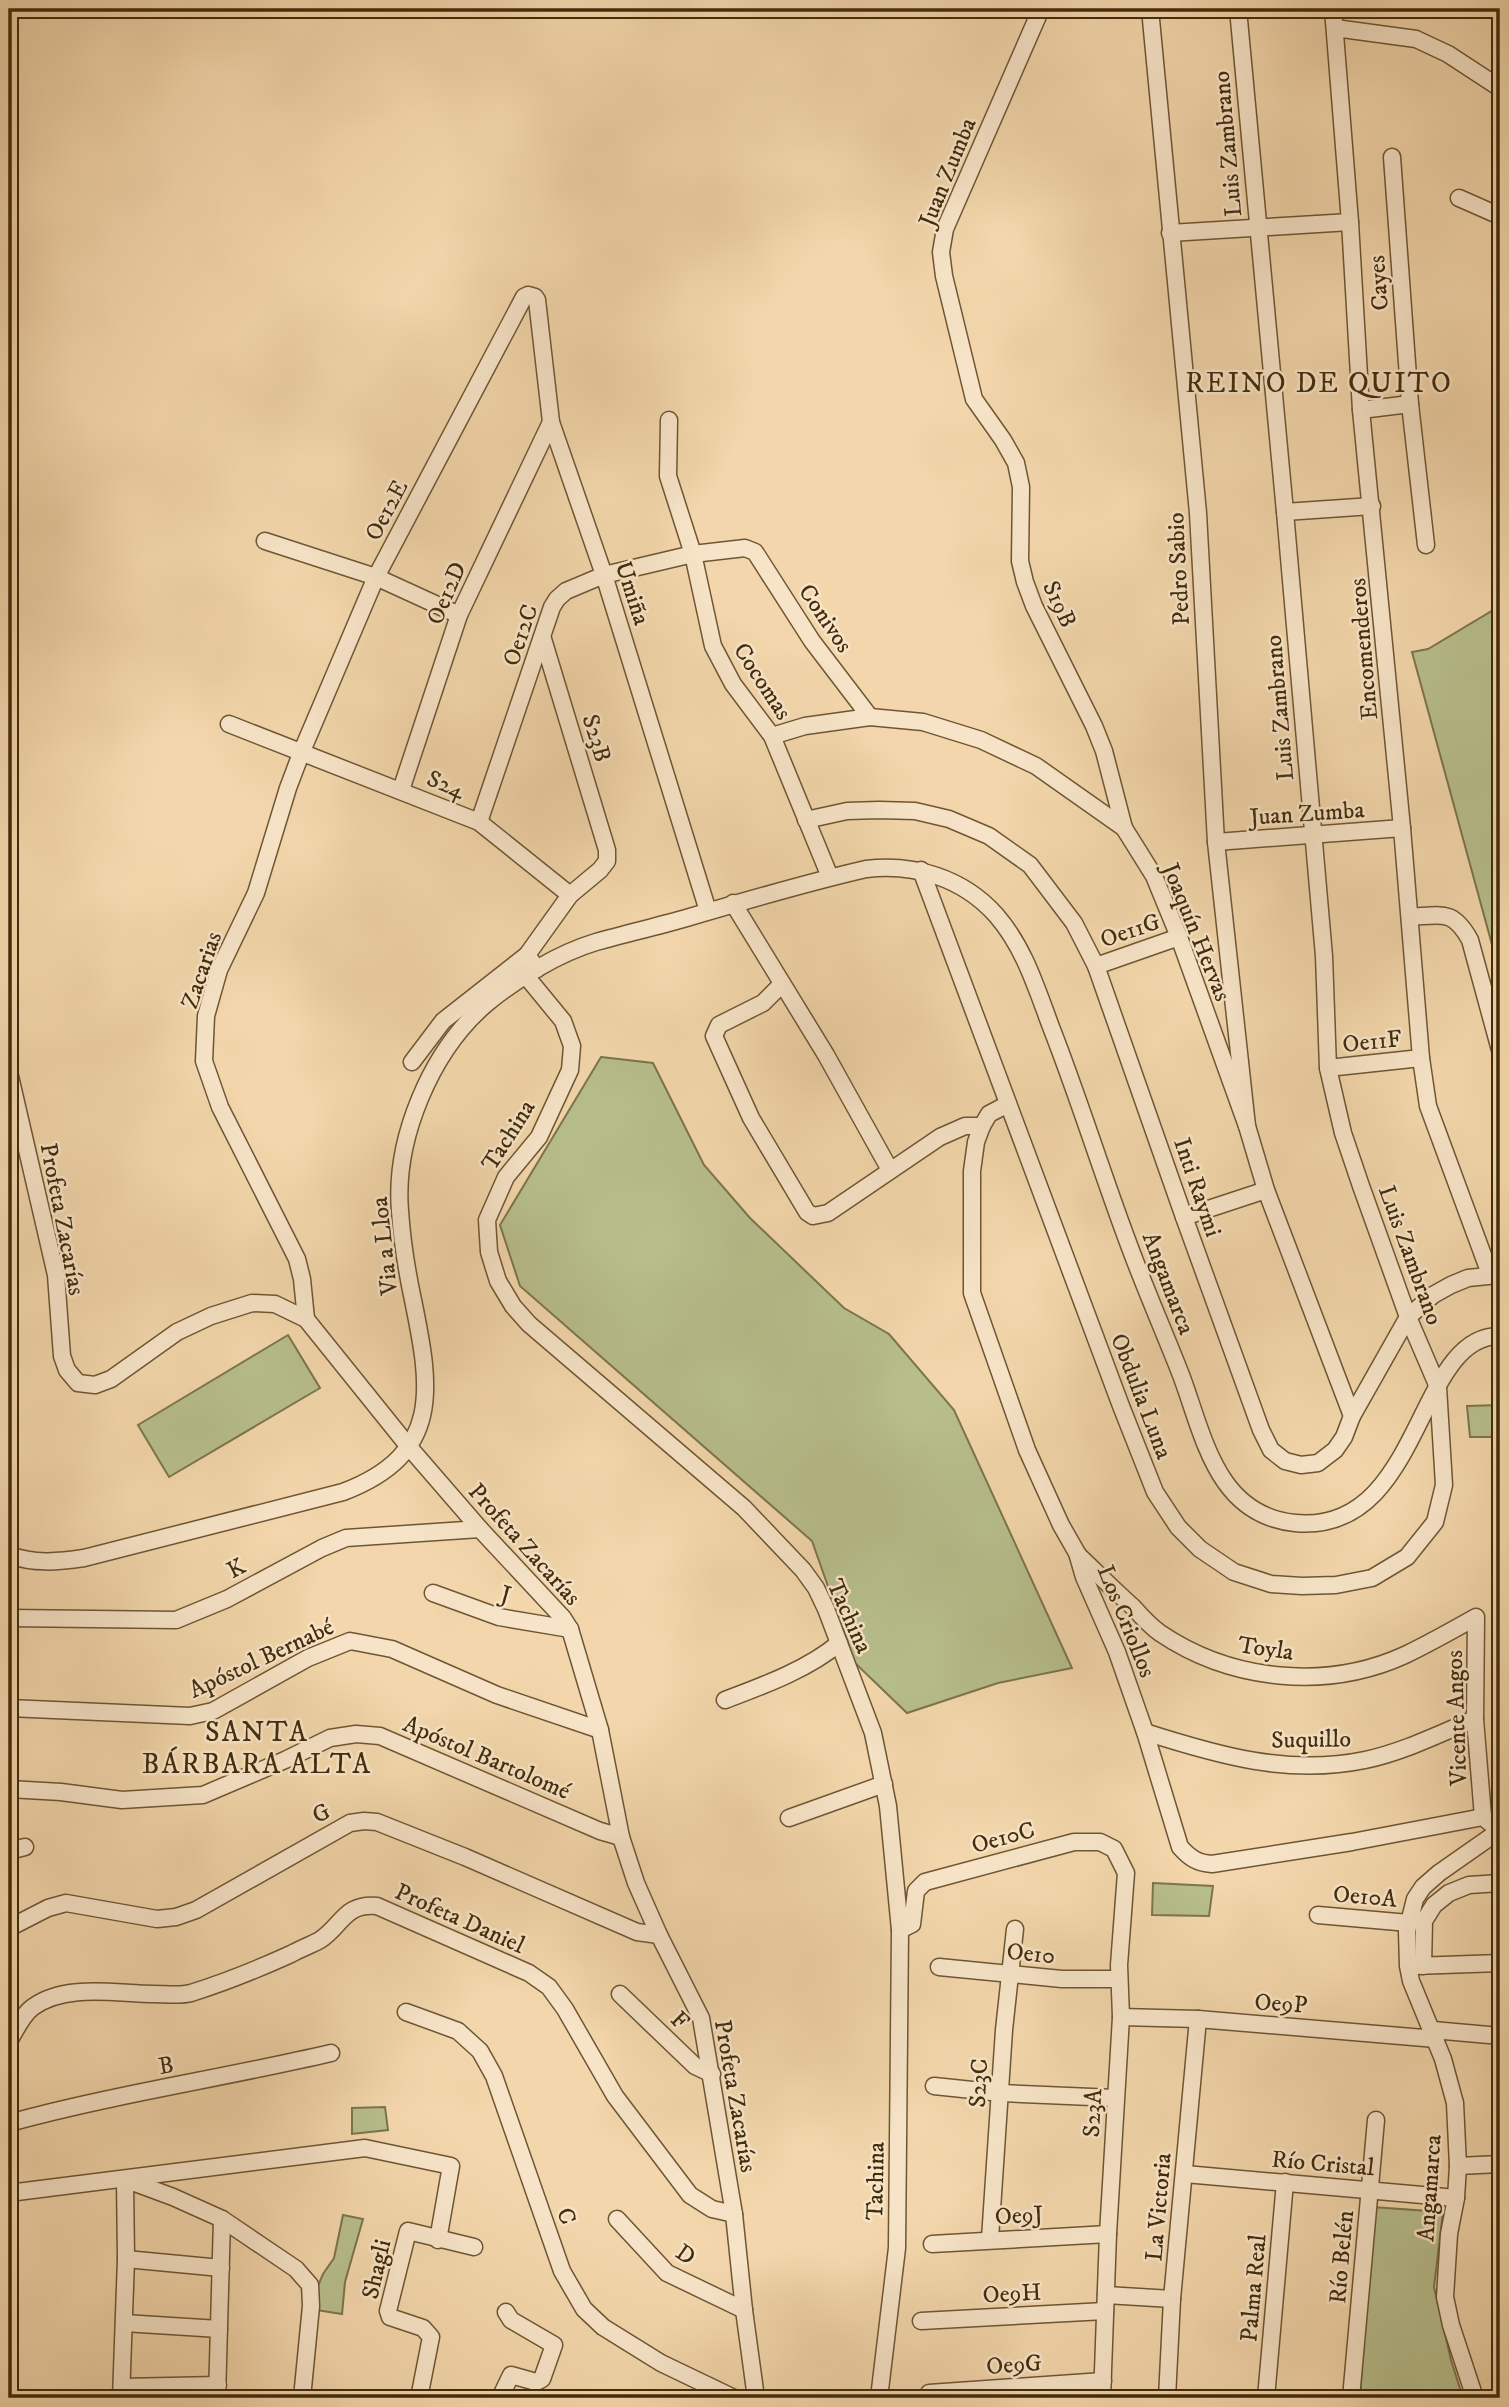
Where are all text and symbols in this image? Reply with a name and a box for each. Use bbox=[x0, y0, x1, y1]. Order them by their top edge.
street label: Luis Zambrano bbox=[1207, 70, 1249, 218]
street label: Juan Zumba bbox=[912, 113, 984, 233]
street label: Cayes bbox=[1362, 254, 1396, 312]
district label: REINO DE QUITO bbox=[1185, 366, 1453, 401]
street label: Oe12E bbox=[358, 475, 415, 546]
street label: Pedro Sabio bbox=[1161, 512, 1197, 626]
street label: Oe12D bbox=[420, 557, 474, 629]
street label: Umiña bbox=[608, 558, 657, 630]
street label: S19B bbox=[1035, 576, 1083, 633]
street label: Encomenderos bbox=[1343, 577, 1385, 721]
street label: Conivos bbox=[791, 578, 859, 659]
street label: Oe12C bbox=[496, 600, 545, 670]
street label: Luis Zambrano bbox=[1259, 634, 1301, 782]
street label: Cocomas bbox=[726, 637, 798, 726]
street label: S23B bbox=[575, 711, 617, 766]
street label: S24 bbox=[422, 764, 470, 807]
street label: Juan Zumba bbox=[1247, 795, 1366, 833]
street label: Joaquín Hervas bbox=[1154, 857, 1237, 1006]
street label: Oe11G bbox=[1096, 907, 1164, 955]
street label: Zacarias bbox=[175, 928, 229, 1013]
street label: Oe11F bbox=[1341, 1024, 1403, 1060]
street label: Tachina bbox=[475, 1094, 543, 1177]
street label: Inti Raymi bbox=[1166, 1134, 1228, 1241]
street label: Profeta Zacarías bbox=[33, 1141, 91, 1298]
street label: Luis Zambrano bbox=[1371, 1182, 1449, 1329]
street label: Via a Lloa bbox=[365, 1195, 405, 1297]
street label: Angamarca bbox=[1135, 1228, 1202, 1340]
street label: Obdulia Luna bbox=[1103, 1329, 1179, 1464]
street label: Profeta Zacarías bbox=[461, 1477, 587, 1612]
street label: K bbox=[222, 1552, 251, 1586]
street label: Los Criollos bbox=[1090, 1561, 1162, 1682]
street label: Tachina bbox=[820, 1575, 879, 1659]
street label: J bbox=[495, 1579, 514, 1611]
street label: Apóstol Bernabé bbox=[184, 1612, 339, 1706]
street label: Toyla bbox=[1236, 1630, 1296, 1668]
street label: Vicente Angos bbox=[1440, 1650, 1474, 1787]
street label: Apóstol Bartolomé bbox=[398, 1709, 575, 1807]
district label: SANTA BÁRBARA ALTA bbox=[142, 1715, 372, 1782]
street label: Suquillo bbox=[1271, 1724, 1351, 1756]
street label: G bbox=[307, 1797, 336, 1831]
street label: Oe10C bbox=[968, 1815, 1038, 1861]
street label: Profeta Daniel bbox=[390, 1877, 530, 1961]
street label: Oe10A bbox=[1332, 1879, 1399, 1915]
street label: Oe10 bbox=[1005, 1937, 1057, 1971]
street label: Oe9P bbox=[1254, 1987, 1308, 2021]
street label: F bbox=[664, 2005, 695, 2037]
street label: Profeta Zacarías bbox=[707, 2018, 763, 2175]
street label: B bbox=[156, 2050, 177, 2082]
street label: S23C bbox=[963, 2058, 995, 2108]
street label: S23A bbox=[1077, 2087, 1109, 2138]
street label: Angamarca bbox=[1411, 2133, 1449, 2243]
street label: Tachina bbox=[860, 2141, 892, 2220]
street label: Río Cristal bbox=[1270, 2145, 1376, 2183]
street label: La Victoria bbox=[1139, 2151, 1179, 2263]
street label: Oe9J bbox=[994, 2200, 1044, 2232]
street label: C bbox=[549, 2204, 583, 2229]
street label: Río Belén bbox=[1323, 2209, 1361, 2305]
street label: Palma Real bbox=[1234, 2232, 1274, 2343]
street label: Shagli bbox=[356, 2236, 398, 2302]
street label: D bbox=[670, 2237, 701, 2272]
street label: Oe9H bbox=[982, 2277, 1042, 2311]
street label: Oe9G bbox=[985, 2348, 1043, 2382]

